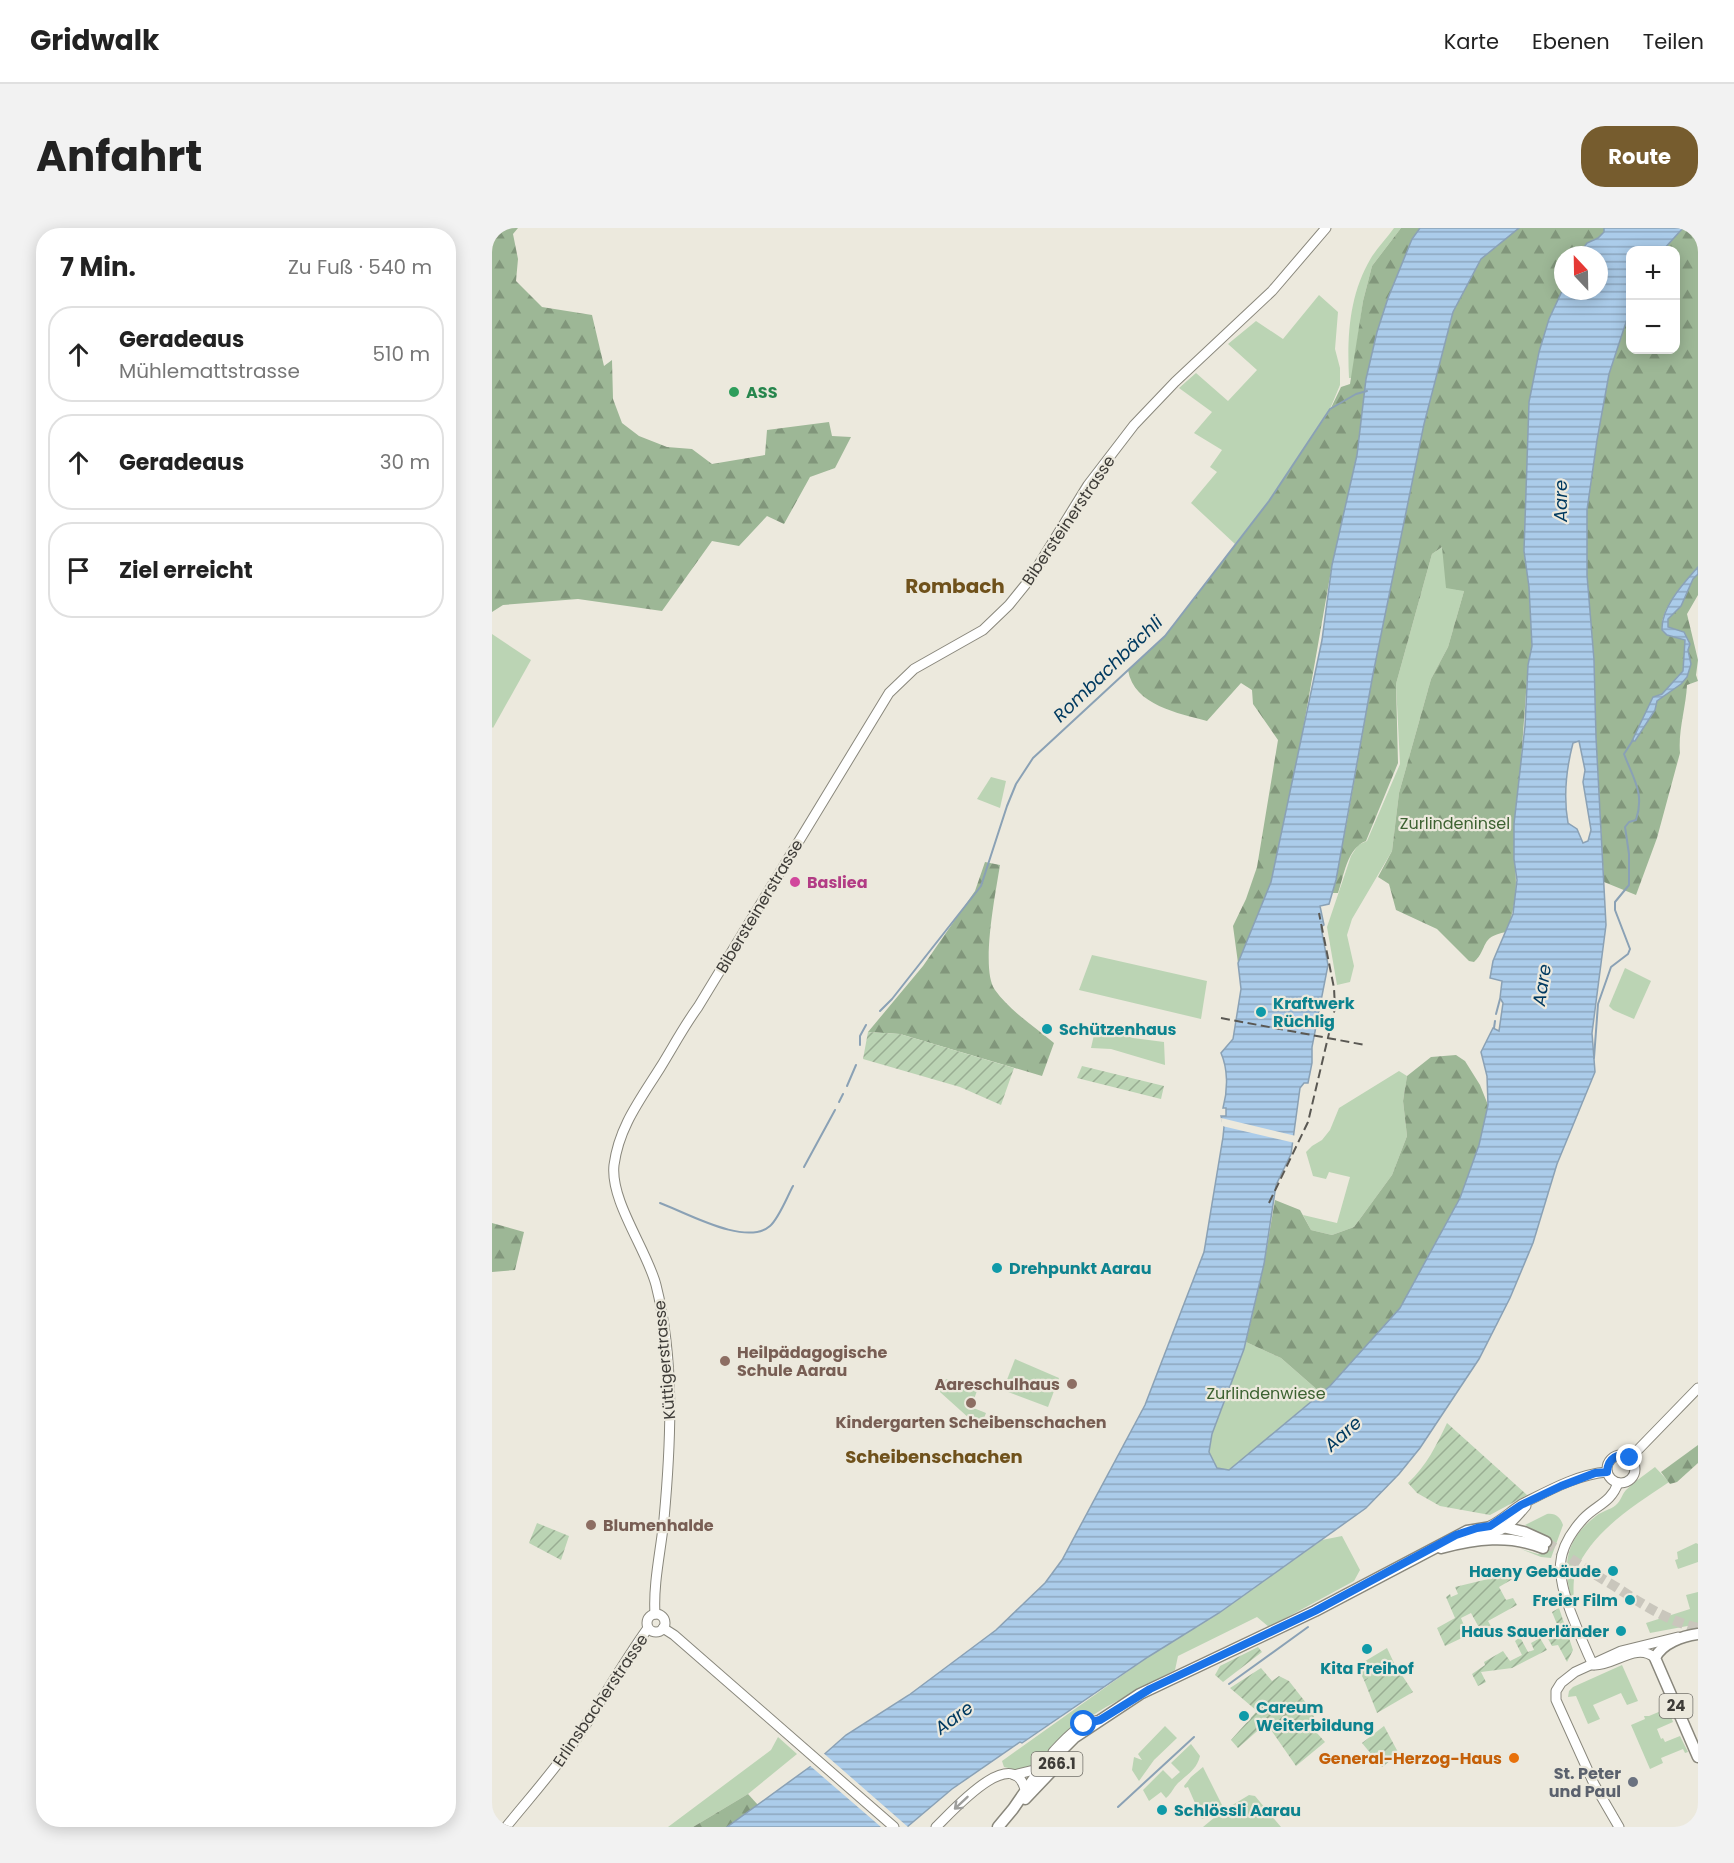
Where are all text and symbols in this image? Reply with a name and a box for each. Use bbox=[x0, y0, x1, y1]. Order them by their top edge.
text: Gridwalk bbox=[30, 21, 159, 60]
text: Karte bbox=[1444, 27, 1499, 56]
text: Ebenen bbox=[1532, 27, 1610, 56]
text: Teilen bbox=[1643, 27, 1704, 56]
button: Route bbox=[1581, 126, 1698, 187]
text: Anfahrt bbox=[36, 127, 202, 186]
north arrow bbox=[1554, 246, 1608, 300]
map controls bbox=[1626, 246, 1680, 354]
button: + bbox=[1626, 246, 1680, 300]
text: 7 Min. bbox=[60, 249, 136, 285]
text: Zu Fuß · 540 m bbox=[288, 253, 432, 281]
button: − bbox=[1626, 300, 1680, 354]
text: Geradeaus bbox=[119, 324, 244, 355]
icon: ahead bbox=[62, 338, 95, 371]
text: 510 m bbox=[373, 340, 430, 368]
text: Mühlemattstrasse bbox=[119, 357, 300, 385]
place label: ASS bbox=[746, 381, 778, 404]
marker: ASS bbox=[727, 385, 741, 399]
icon: ahead bbox=[62, 446, 95, 479]
text: Geradeaus bbox=[119, 447, 244, 478]
text: 30 m bbox=[380, 448, 430, 476]
street label: Bibersteinerstrasse bbox=[1016, 451, 1121, 590]
water label: Aare bbox=[1548, 480, 1573, 523]
icon: arrive bbox=[62, 554, 95, 587]
text: Ziel erreicht bbox=[119, 555, 253, 586]
district label: Rombach bbox=[905, 572, 1005, 600]
water label: Rombachbächli bbox=[1047, 609, 1168, 727]
park label: Zurlindeninsel bbox=[1400, 812, 1510, 835]
street label: Bibersteinerstrasse bbox=[710, 835, 809, 977]
place label: Basliea bbox=[807, 871, 868, 894]
marker: Basliea bbox=[788, 875, 802, 889]
water label: Aare bbox=[1526, 962, 1557, 1009]
place label: Kraftwerk Rüchlig bbox=[1273, 992, 1355, 1033]
marker: Kraftwerk Rüchlig bbox=[1254, 1005, 1268, 1019]
place label: Schützenhaus bbox=[1059, 1018, 1177, 1041]
marker: Schützenhaus bbox=[1040, 1022, 1054, 1036]
place label: Drehpunkt Aarau bbox=[1009, 1257, 1151, 1280]
marker: Drehpunkt Aarau bbox=[990, 1261, 1004, 1275]
street label: Küttigerstrasse bbox=[648, 1299, 681, 1421]
place label: Heilpädagogische Schule Aarau bbox=[737, 1341, 887, 1382]
marker: Heilpädagogische Schule Aarau bbox=[718, 1354, 732, 1368]
place label: Aareschulhaus bbox=[934, 1373, 1060, 1396]
marker: Aareschulhaus bbox=[1065, 1377, 1079, 1391]
park label: Zurlindenwiese bbox=[1206, 1382, 1326, 1405]
marker: Kindergarten Scheibenschachen bbox=[964, 1396, 978, 1410]
water label: Aare bbox=[1318, 1410, 1367, 1458]
place label: Kindergarten Scheibenschachen bbox=[835, 1411, 1107, 1434]
district label: Scheibenschachen bbox=[845, 1444, 1023, 1469]
route end bbox=[1616, 1444, 1642, 1470]
place label: Blumenhalde bbox=[603, 1514, 714, 1537]
marker: Blumenhalde bbox=[584, 1518, 598, 1532]
place label: Haeny Gebäude bbox=[1469, 1560, 1601, 1583]
marker: Haeny Gebäude bbox=[1606, 1564, 1620, 1578]
place label: Freier Film bbox=[1533, 1589, 1618, 1612]
marker: Freier Film bbox=[1623, 1593, 1637, 1607]
place label: Haus Sauerländer bbox=[1461, 1620, 1609, 1643]
marker: Haus Sauerländer bbox=[1614, 1624, 1628, 1638]
street label: Erlinsbacherstrasse bbox=[547, 1629, 654, 1771]
marker: Kita Freihof bbox=[1360, 1642, 1374, 1656]
place label: Kita Freihof bbox=[1320, 1657, 1414, 1680]
road number: 24 bbox=[1660, 1694, 1692, 1718]
water label: Aare bbox=[928, 1695, 978, 1741]
place label: Careum Weiterbildung bbox=[1256, 1696, 1374, 1737]
marker: Careum Weiterbildung bbox=[1237, 1709, 1251, 1723]
route start bbox=[1070, 1710, 1096, 1736]
place label: General-Herzog-Haus bbox=[1319, 1747, 1502, 1770]
marker: General-Herzog-Haus bbox=[1507, 1751, 1521, 1765]
road number: 266.1 bbox=[1032, 1752, 1082, 1776]
place label: St. Peter und Paul bbox=[1549, 1762, 1621, 1803]
marker: St. Peter und Paul bbox=[1626, 1775, 1640, 1789]
one-way arrow bbox=[954, 1796, 969, 1811]
place label: Schlössli Aarau bbox=[1174, 1799, 1301, 1822]
marker: Schlössli Aarau bbox=[1155, 1803, 1169, 1817]

